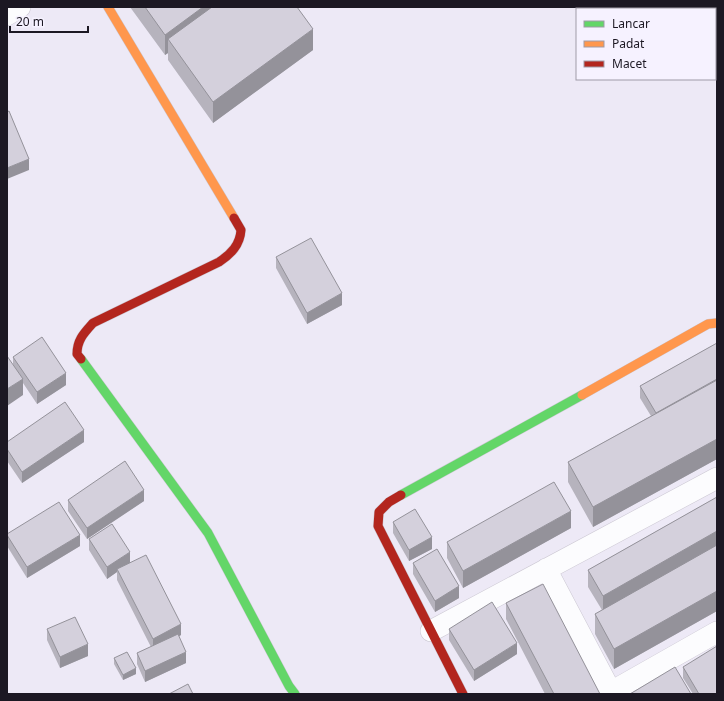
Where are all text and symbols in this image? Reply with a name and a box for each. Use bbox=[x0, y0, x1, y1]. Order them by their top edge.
scale bar bbox=[10, 8, 88, 34]
legend bbox=[576, 8, 716, 80]
text: 20 m bbox=[16, 13, 44, 30]
text: Lancar bbox=[612, 15, 650, 32]
text: Padat bbox=[612, 35, 645, 52]
text: Macet bbox=[612, 55, 647, 72]

